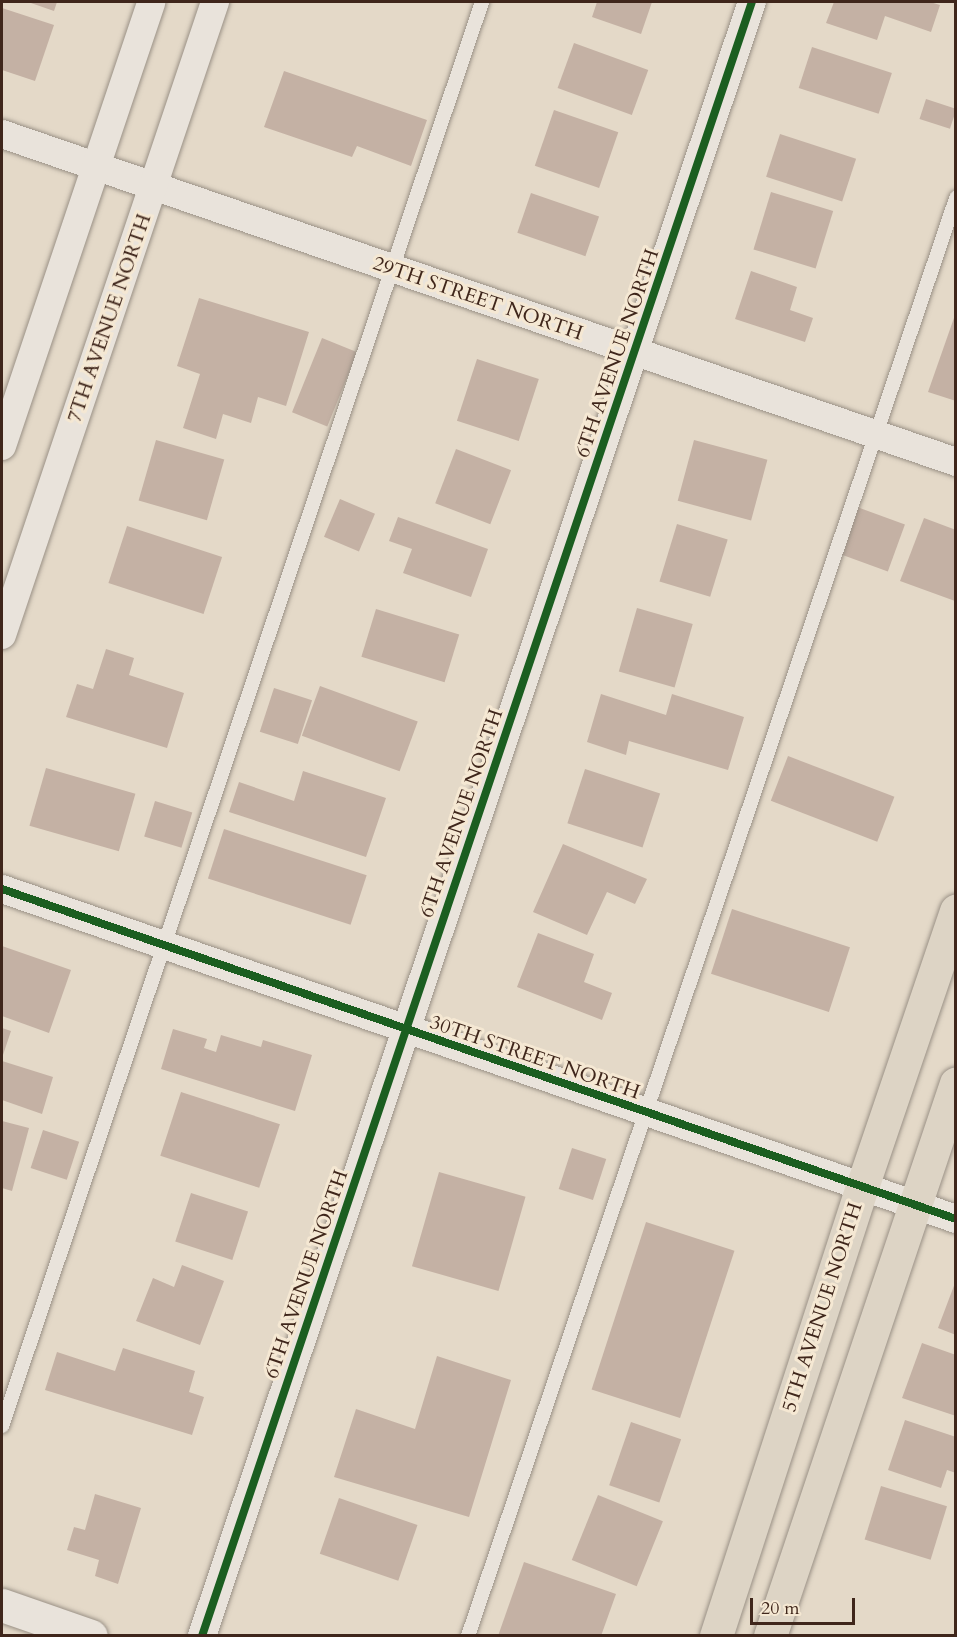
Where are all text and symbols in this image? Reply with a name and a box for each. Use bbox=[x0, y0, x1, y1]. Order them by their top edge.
street label: 7TH AVENUE NORTH bbox=[62, 211, 156, 425]
street label: 6TH AVENUE NORTH bbox=[570, 246, 664, 460]
street label: 29TH STREET NORTH bbox=[370, 251, 586, 345]
street label: 6TH AVENUE NORTH bbox=[414, 706, 508, 920]
street label: 30TH STREET NORTH bbox=[427, 1010, 643, 1104]
street label: 6TH AVENUE NORTH bbox=[259, 1167, 353, 1381]
street label: 5TH AVENUE NORTH bbox=[777, 1199, 867, 1415]
scale bar bbox=[753, 1586, 858, 1624]
text: 20 m bbox=[761, 1596, 800, 1621]

